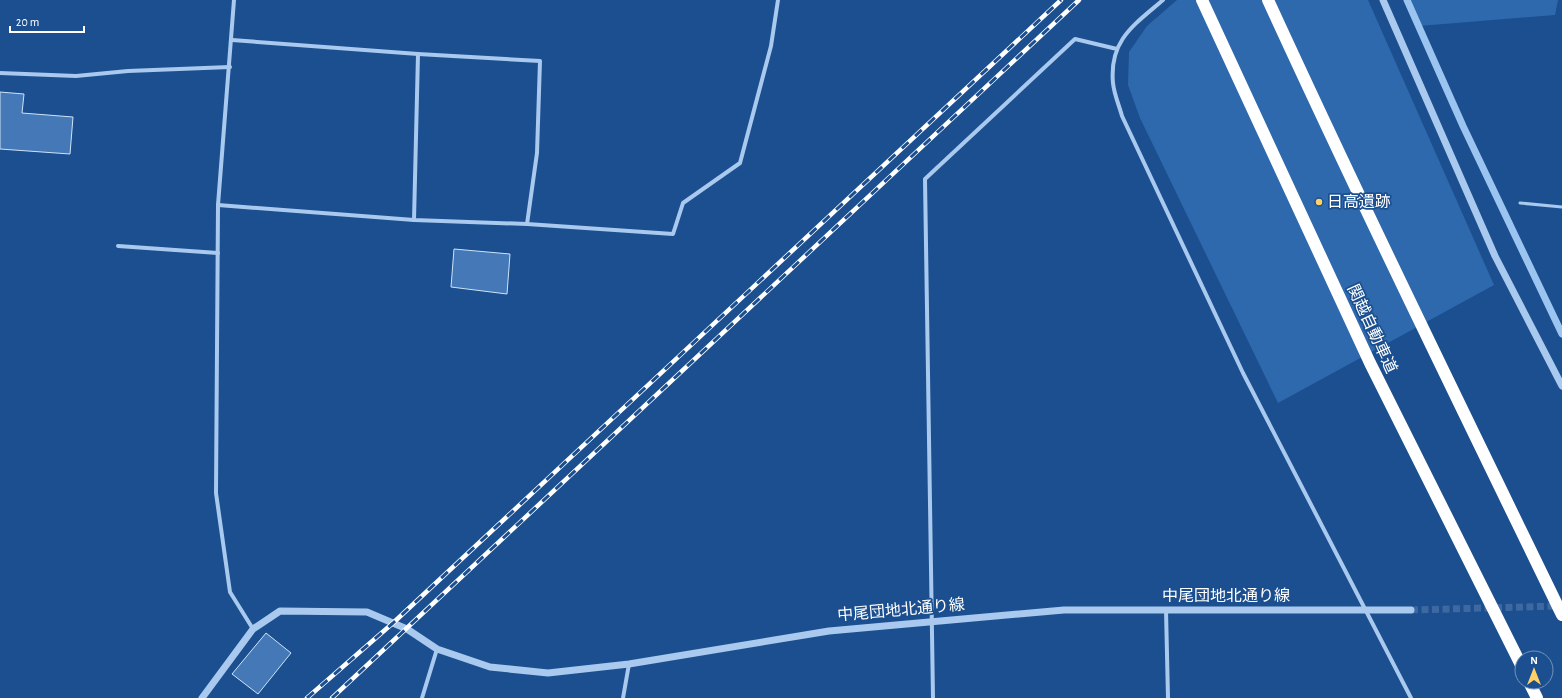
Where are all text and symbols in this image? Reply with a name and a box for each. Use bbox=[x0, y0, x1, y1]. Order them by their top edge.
scale bar bbox=[10, 8, 84, 34]
text: 20 m bbox=[16, 16, 39, 28]
place label: 日高遺跡 bbox=[1327, 194, 1391, 210]
marker: 日高遺跡 bbox=[1314, 197, 1324, 207]
street label: 関越自動車道 bbox=[1344, 282, 1400, 376]
street label: 中尾団地北通り線 bbox=[1162, 587, 1290, 604]
street label: 中尾団地北通り線 bbox=[836, 595, 965, 624]
north arrow bbox=[1514, 650, 1554, 690]
text: N bbox=[1530, 655, 1538, 666]

